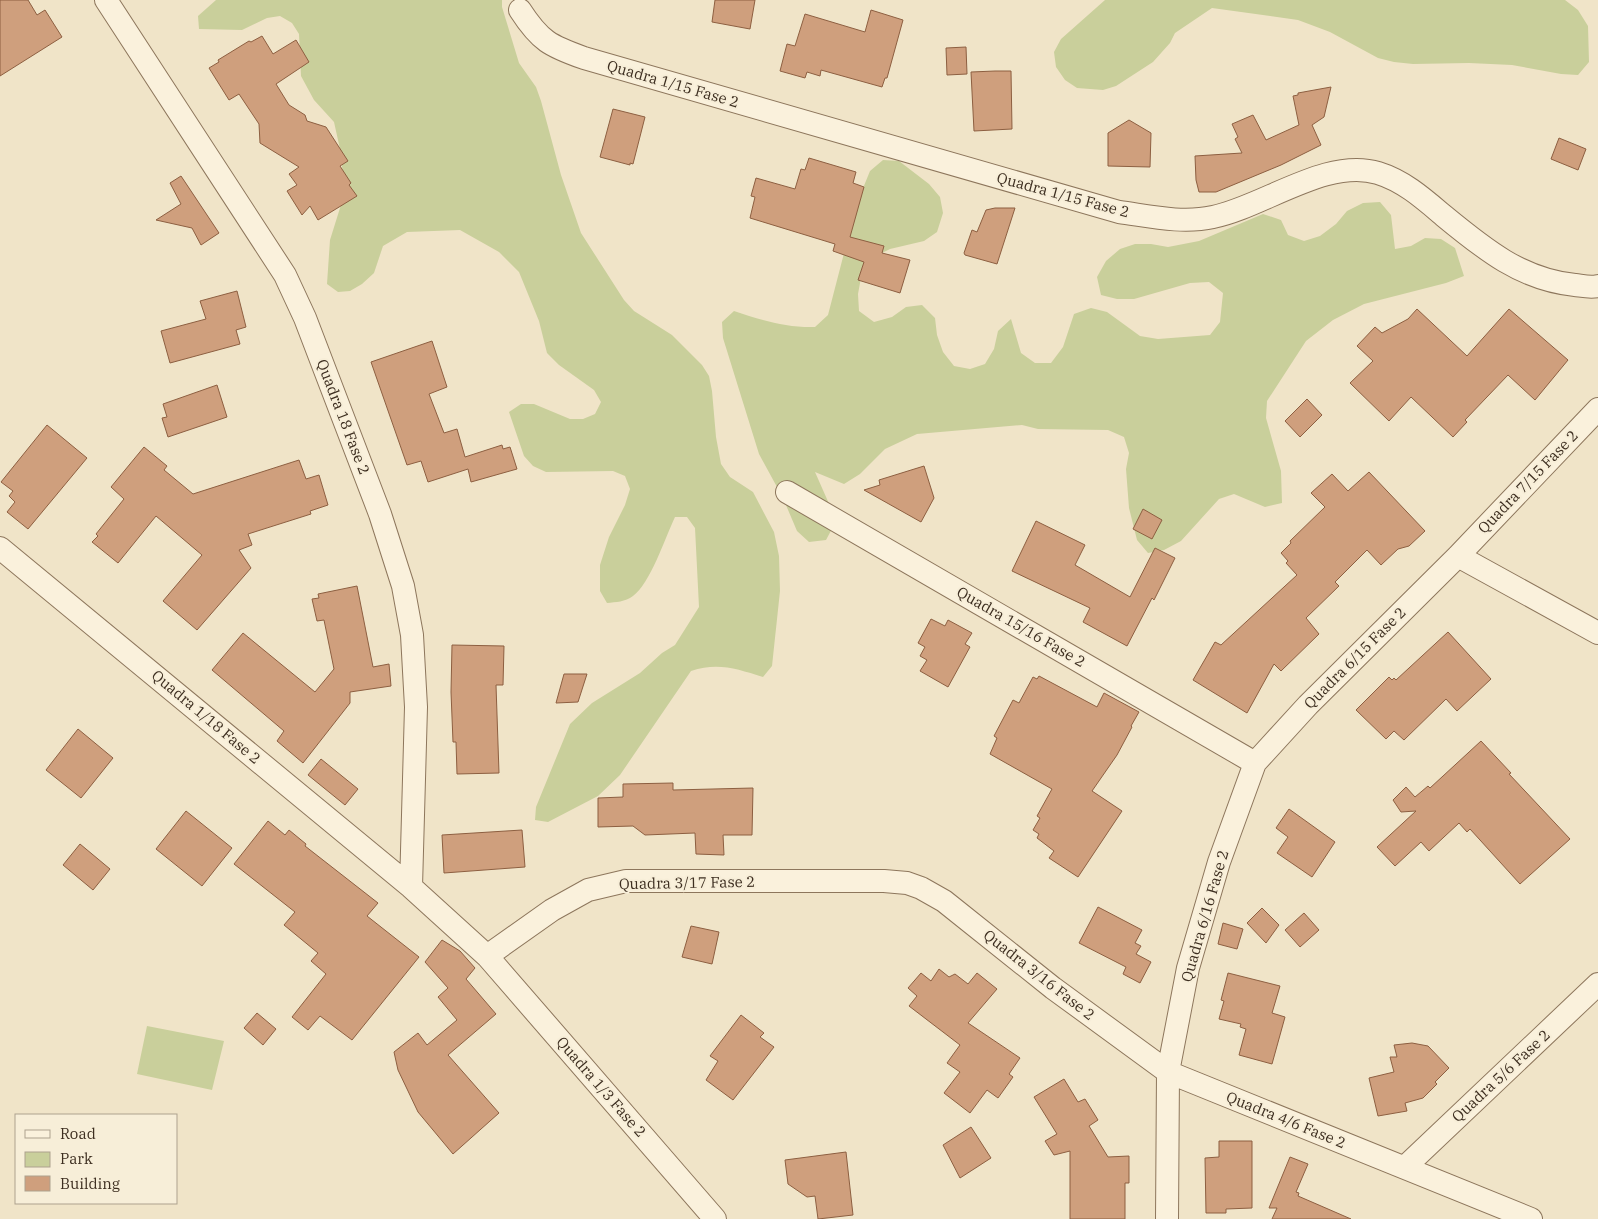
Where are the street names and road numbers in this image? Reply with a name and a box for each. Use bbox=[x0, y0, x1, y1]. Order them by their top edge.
street label: Quadra 1/15 Fase 2 bbox=[605, 56, 741, 111]
street label: Quadra 1/15 Fase 2 bbox=[995, 168, 1131, 221]
street label: Quadra 18 Fase 2 bbox=[313, 356, 374, 477]
street label: Quadra 7/15 Fase 2 bbox=[1473, 426, 1582, 537]
street label: Quadra 15/16 Fase 2 bbox=[954, 582, 1089, 671]
street label: Quadra 6/15 Fase 2 bbox=[1300, 603, 1410, 713]
street label: Quadra 1/18 Fase 2 bbox=[148, 665, 265, 768]
street label: Quadra 6/16 Fase 2 bbox=[1177, 848, 1232, 984]
street label: Quadra 3/17 Fase 2 bbox=[619, 872, 755, 893]
street label: Quadra 3/16 Fase 2 bbox=[980, 925, 1099, 1024]
street label: Quadra 5/6 Fase 2 bbox=[1448, 1025, 1554, 1126]
street label: Quadra 1/3 Fase 2 bbox=[552, 1032, 650, 1141]
street label: Quadra 4/6 Fase 2 bbox=[1224, 1087, 1349, 1152]

